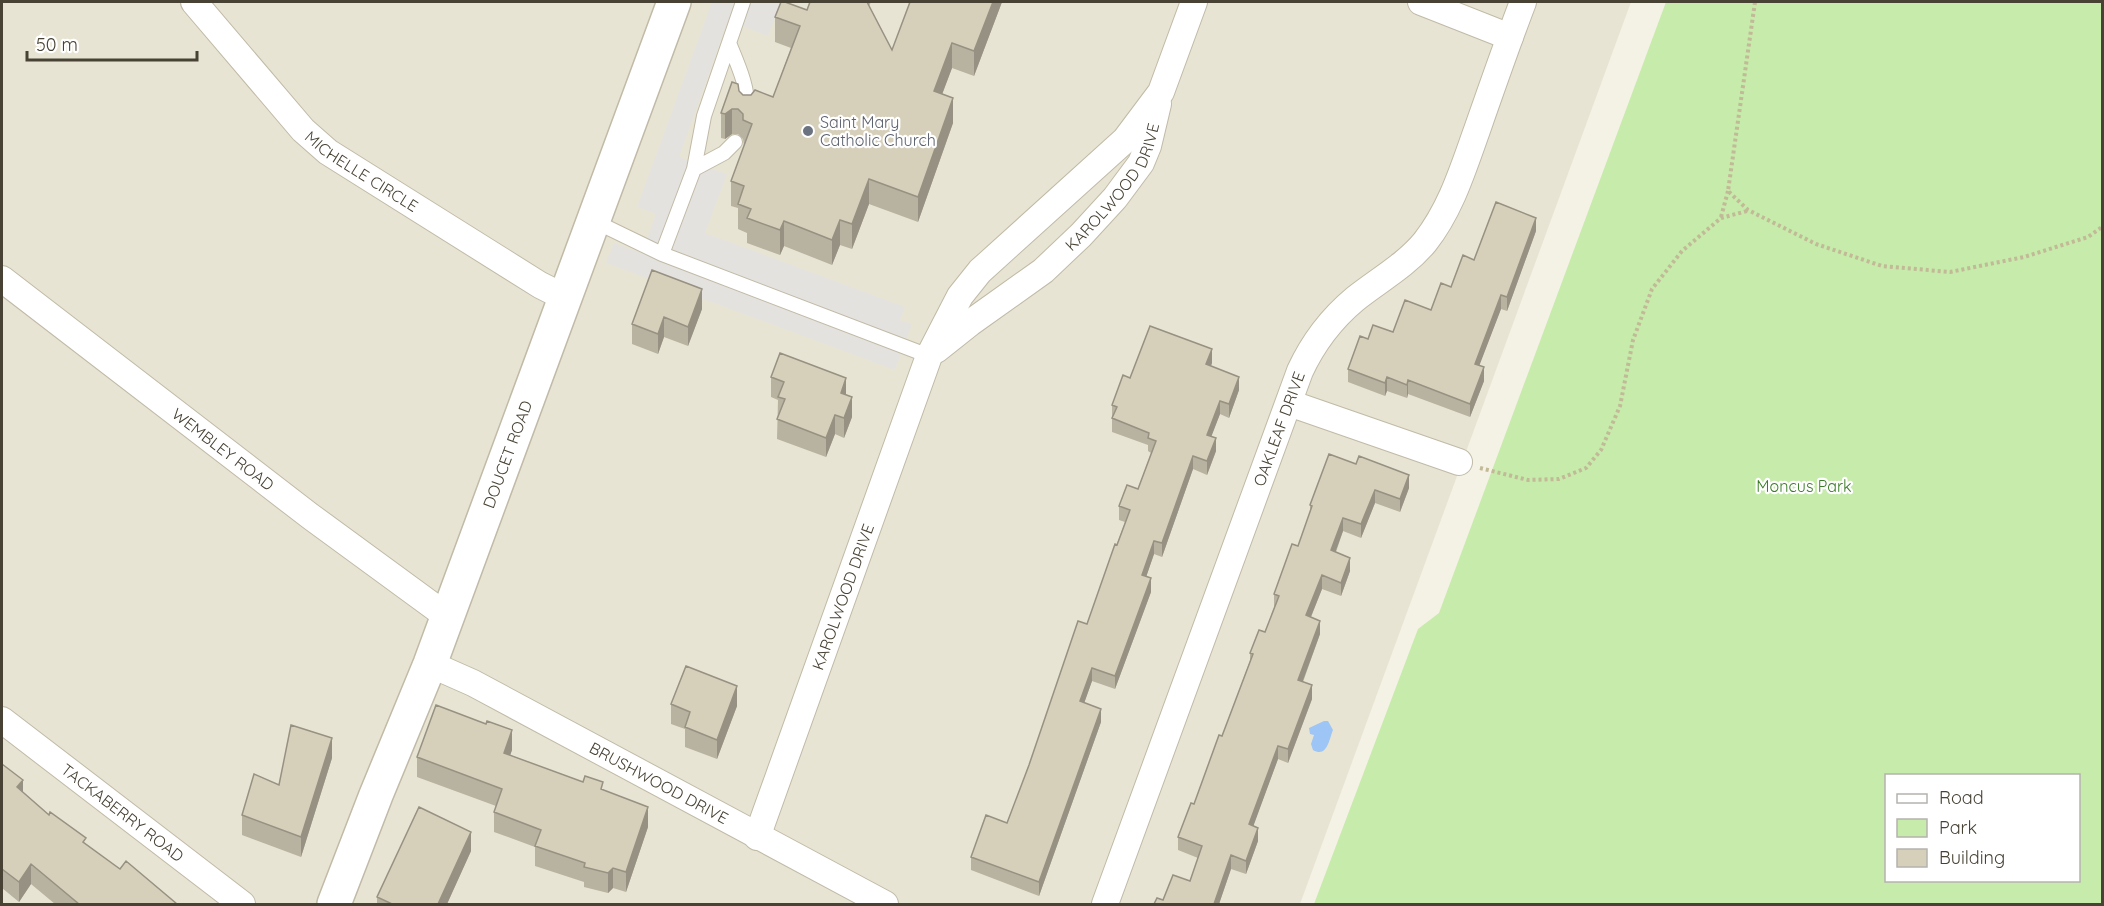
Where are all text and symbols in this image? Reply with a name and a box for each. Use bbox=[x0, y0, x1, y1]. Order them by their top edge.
scale bar bbox=[27, 24, 196, 62]
text: 50 m bbox=[36, 33, 78, 56]
place label: Saint Mary Catholic Church bbox=[820, 112, 936, 150]
street label: KAROLWOOD DRIVE bbox=[1061, 121, 1163, 255]
marker: Saint Mary Catholic Church bbox=[801, 124, 815, 138]
street label: MICHELLE CIRCLE bbox=[301, 126, 422, 216]
street label: OAKLEAF DRIVE bbox=[1249, 369, 1309, 489]
street label: DOUCET ROAD bbox=[478, 398, 536, 511]
street label: WEMBLEY ROAD bbox=[168, 403, 278, 495]
park label: Moncus Park bbox=[1756, 476, 1852, 496]
street label: KAROLWOOD DRIVE bbox=[808, 521, 878, 673]
street label: BRUSHWOOD DRIVE bbox=[586, 737, 732, 828]
street label: TACKABERRY ROAD bbox=[57, 759, 188, 866]
legend bbox=[1885, 774, 2080, 882]
text: Road bbox=[1939, 786, 1984, 809]
text: Park bbox=[1939, 816, 1977, 839]
text: Building bbox=[1939, 846, 2005, 869]

